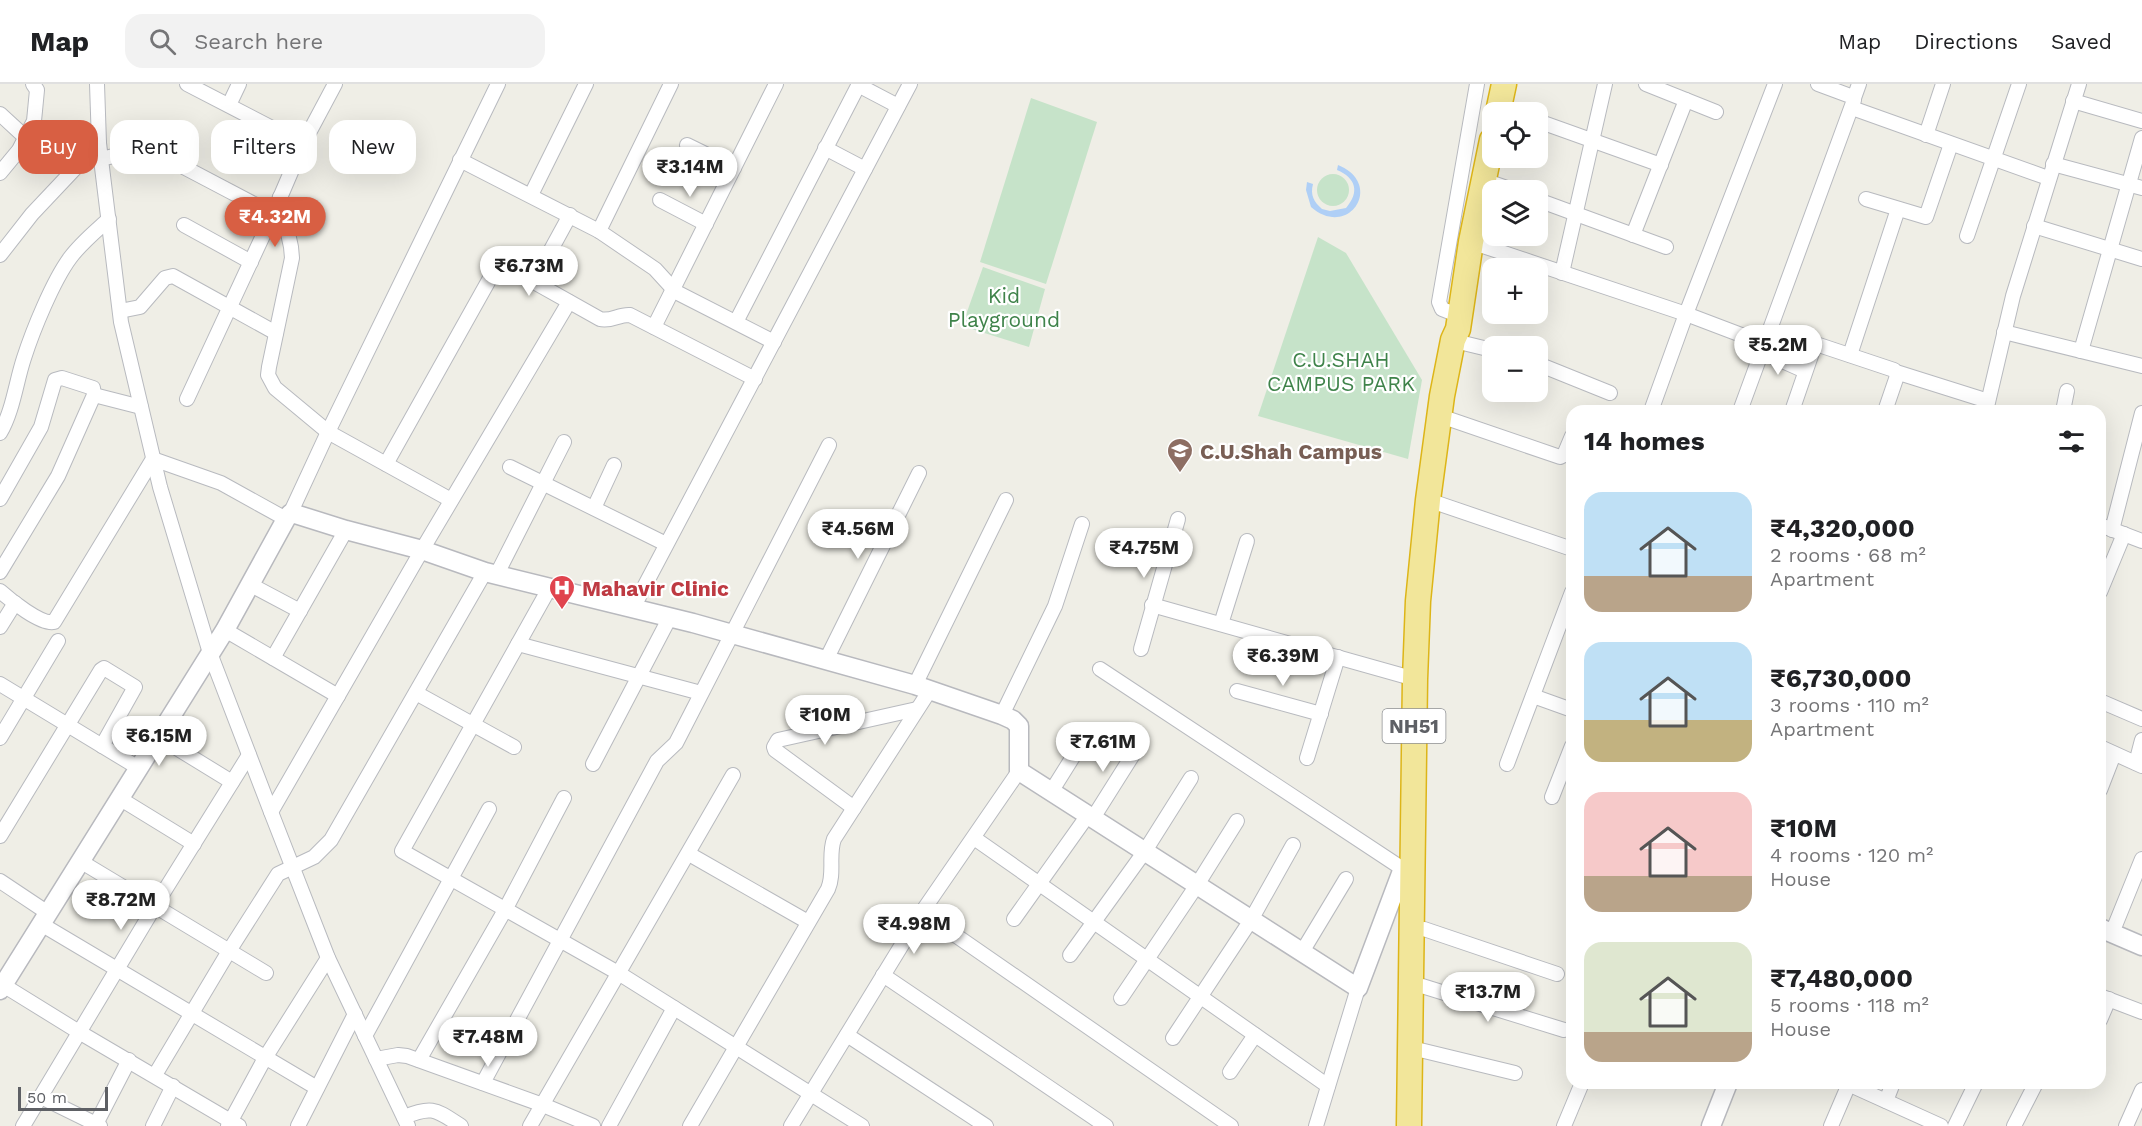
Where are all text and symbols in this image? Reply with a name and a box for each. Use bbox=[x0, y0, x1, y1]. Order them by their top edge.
search box bbox=[125, 14, 545, 68]
text: Map bbox=[30, 25, 89, 58]
icon: search bbox=[146, 25, 179, 58]
text: Search here bbox=[194, 29, 323, 54]
text: Map bbox=[1838, 29, 1881, 54]
text: Directions bbox=[1914, 29, 2018, 54]
text: Saved bbox=[2051, 29, 2112, 54]
map controls bbox=[1482, 102, 1548, 402]
button: locate bbox=[1482, 102, 1548, 168]
chip: Buy bbox=[18, 120, 98, 174]
chip: Rent bbox=[110, 120, 199, 174]
chip: Filters bbox=[211, 120, 317, 174]
chip: New bbox=[329, 120, 416, 174]
pin: ₹3.14M bbox=[641, 147, 739, 198]
text: ₹3.14M bbox=[656, 154, 724, 178]
button: layers bbox=[1482, 180, 1548, 246]
pin: ₹4.32M bbox=[226, 197, 324, 248]
text: ₹4.32M bbox=[239, 204, 311, 228]
pin: ₹6.73M bbox=[480, 246, 578, 297]
text: ₹6.73M bbox=[494, 253, 564, 277]
button: + bbox=[1482, 258, 1548, 324]
park label: Kid Playground bbox=[948, 283, 1060, 332]
pin: ₹5.2M bbox=[1736, 325, 1820, 376]
text: ₹5.2M bbox=[1748, 332, 1808, 356]
button: − bbox=[1482, 336, 1548, 402]
park label: C.U.SHAH CAMPUS PARK bbox=[1267, 347, 1415, 396]
icon: filters bbox=[2055, 425, 2088, 458]
text: 14 homes bbox=[1584, 426, 1705, 456]
school or university icon: C.U.Shah Campus bbox=[1165, 436, 1195, 474]
place label: C.U.Shah Campus bbox=[1200, 439, 1382, 464]
pin: ₹4.56M bbox=[809, 509, 907, 560]
text: ₹4,320,000 bbox=[1770, 513, 1915, 543]
text: ₹4.56M bbox=[822, 516, 894, 540]
icon: home bbox=[1632, 516, 1704, 588]
pin: ₹4.75M bbox=[1095, 528, 1193, 579]
text: ₹4.75M bbox=[1109, 535, 1179, 559]
text: 2 rooms · 68 m² bbox=[1770, 543, 1926, 567]
text: Apartment bbox=[1770, 567, 1874, 591]
hospital icon: Mahavir Clinic bbox=[547, 573, 577, 611]
place label: Mahavir Clinic bbox=[582, 576, 729, 601]
pin: ₹6.39M bbox=[1234, 636, 1332, 687]
text: ₹6.39M bbox=[1247, 643, 1319, 667]
text: ₹6,730,000 bbox=[1770, 663, 1912, 693]
icon: home bbox=[1632, 666, 1704, 738]
text: 3 rooms · 110 m² bbox=[1770, 693, 1929, 717]
pin: ₹10M bbox=[789, 695, 861, 746]
text: ₹10M bbox=[799, 702, 851, 726]
road number: NH51 bbox=[1382, 709, 1446, 743]
pin: ₹6.15M bbox=[110, 716, 208, 767]
text: Apartment bbox=[1770, 717, 1874, 741]
pin: ₹7.61M bbox=[1054, 722, 1152, 773]
text: ₹6.15M bbox=[126, 723, 192, 747]
text: ₹7.61M bbox=[1070, 729, 1136, 753]
text: ₹10M bbox=[1770, 813, 1837, 843]
icon: home bbox=[1632, 816, 1704, 888]
text: 4 rooms · 120 m² bbox=[1770, 843, 1933, 867]
text: House bbox=[1770, 867, 1831, 891]
pin: ₹8.72M bbox=[72, 880, 170, 931]
text: ₹8.72M bbox=[86, 887, 156, 911]
pin: ₹4.98M bbox=[865, 904, 963, 955]
text: ₹4.98M bbox=[877, 911, 951, 935]
text: ₹7,480,000 bbox=[1770, 963, 1913, 993]
icon: home bbox=[1632, 966, 1704, 1038]
pin: ₹13.7M bbox=[1439, 972, 1537, 1023]
text: ₹13.7M bbox=[1455, 979, 1521, 1003]
text: 5 rooms · 118 m² bbox=[1770, 993, 1929, 1017]
pin: ₹7.48M bbox=[439, 1017, 537, 1068]
text: House bbox=[1770, 1017, 1831, 1041]
text: ₹7.48M bbox=[452, 1024, 524, 1048]
scale bar bbox=[18, 1084, 108, 1112]
text: 50 m bbox=[27, 1088, 67, 1107]

